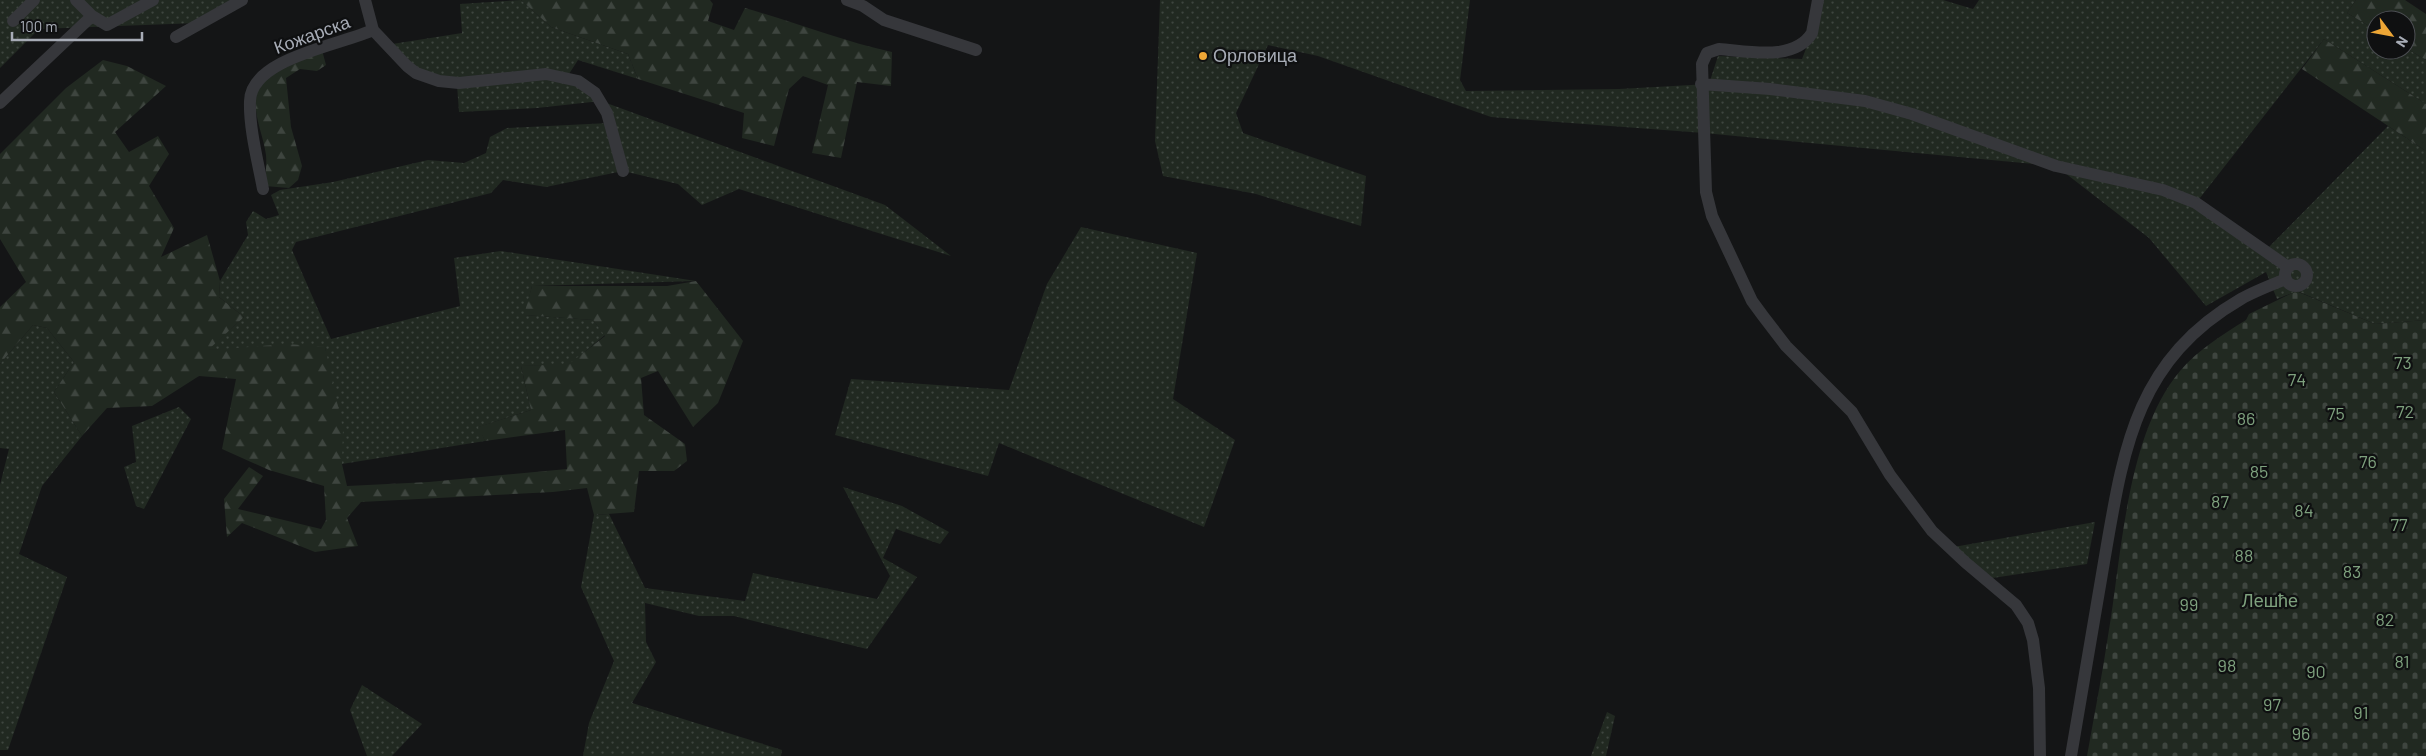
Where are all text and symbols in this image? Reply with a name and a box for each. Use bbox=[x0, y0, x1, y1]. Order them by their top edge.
scale bar bbox=[12, 10, 142, 42]
street label: Кожарска bbox=[270, 10, 354, 58]
north arrow bbox=[2366, 10, 2416, 60]
text: 100 m bbox=[20, 17, 58, 35]
text: N bbox=[2393, 34, 2412, 51]
place label: Орловица bbox=[1213, 44, 1298, 66]
marker: Орловица bbox=[1197, 50, 1209, 62]
park label: 73 bbox=[2394, 351, 2412, 373]
park label: 74 bbox=[2288, 368, 2306, 390]
park label: 72 bbox=[2396, 400, 2414, 422]
park label: 75 bbox=[2327, 402, 2345, 424]
park label: 86 bbox=[2237, 407, 2255, 429]
park label: 76 bbox=[2359, 450, 2377, 472]
park label: 85 bbox=[2250, 460, 2268, 482]
park label: 87 bbox=[2211, 490, 2229, 512]
park label: 84 bbox=[2294, 499, 2314, 521]
park label: 77 bbox=[2390, 513, 2408, 535]
park label: 88 bbox=[2235, 544, 2253, 566]
park label: 83 bbox=[2343, 560, 2361, 582]
park label: Лешће bbox=[2242, 589, 2298, 611]
park label: 99 bbox=[2180, 593, 2198, 615]
park label: 82 bbox=[2375, 608, 2395, 630]
park label: 81 bbox=[2394, 650, 2410, 672]
park label: 98 bbox=[2218, 654, 2236, 676]
park label: 90 bbox=[2306, 660, 2326, 682]
park label: 97 bbox=[2263, 693, 2281, 715]
park label: 91 bbox=[2353, 701, 2369, 723]
park label: 96 bbox=[2292, 722, 2310, 744]

